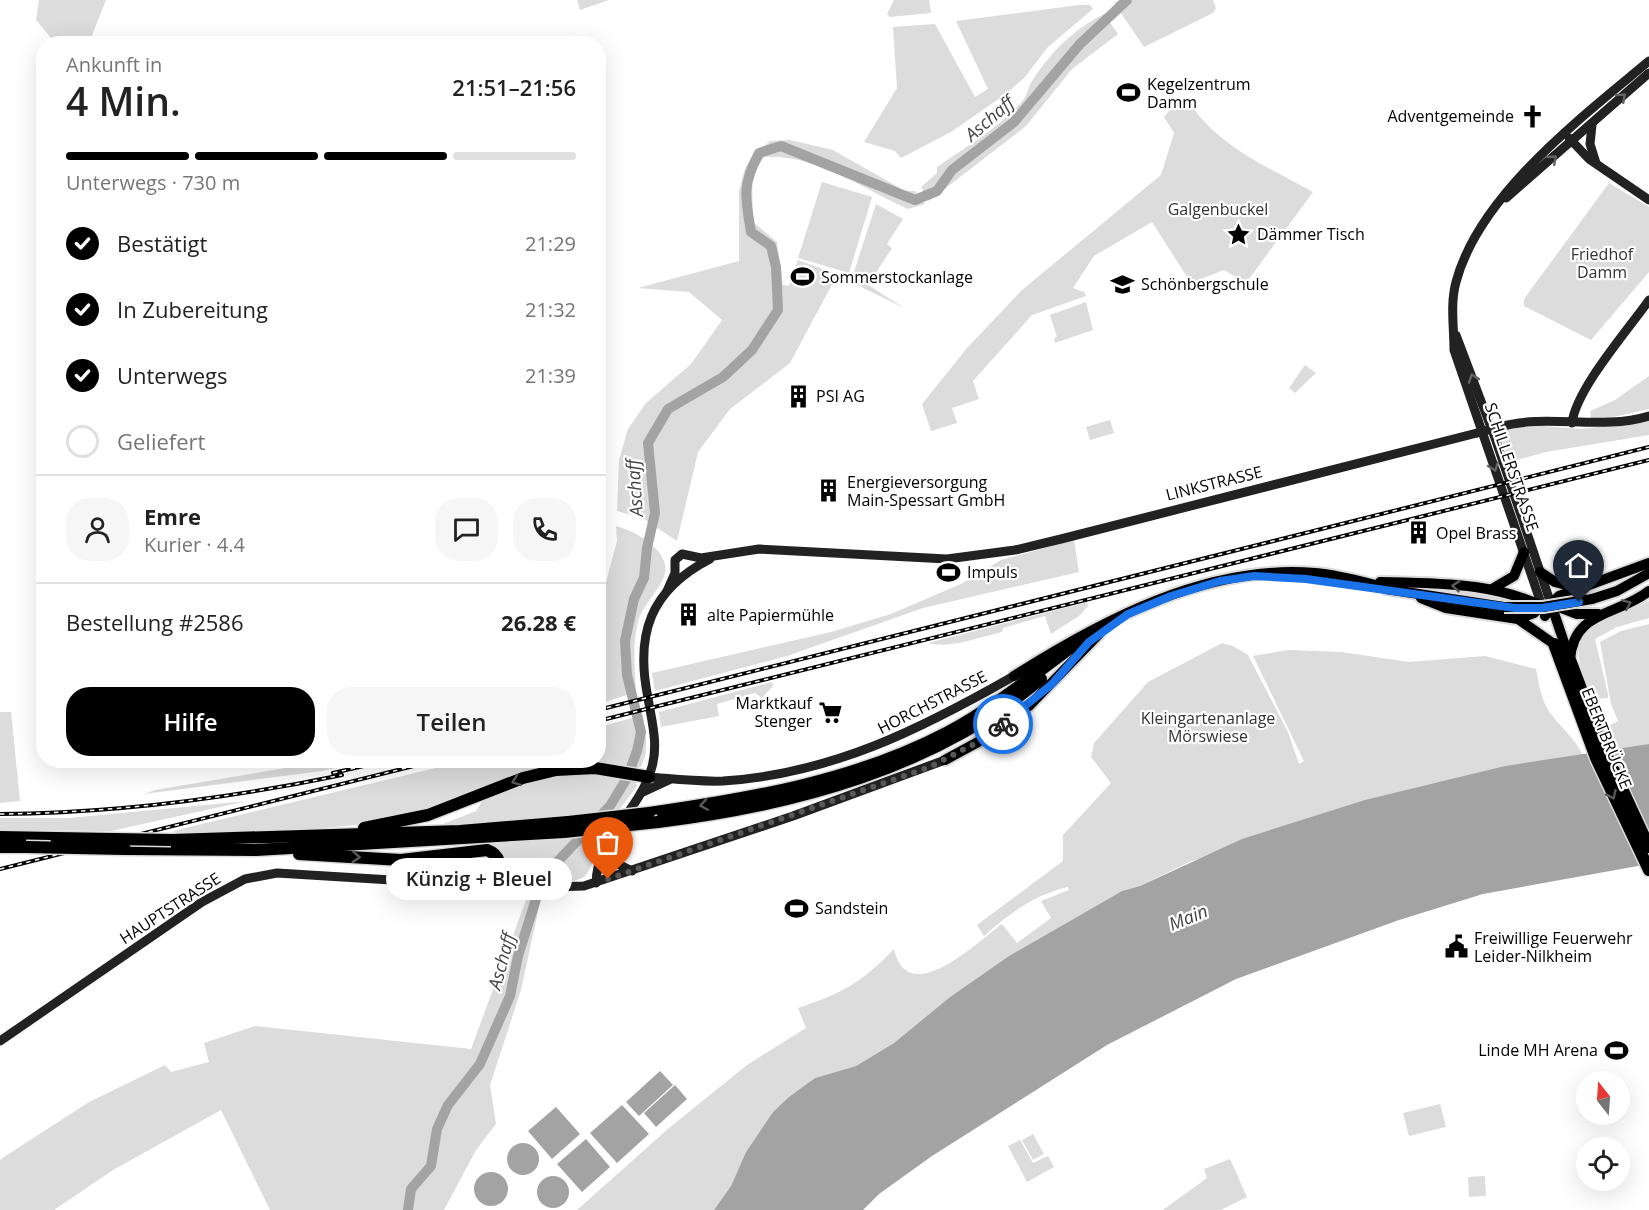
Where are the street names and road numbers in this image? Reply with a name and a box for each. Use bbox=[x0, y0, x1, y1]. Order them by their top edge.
street label: SCHILLERSTRASSE bbox=[1480, 400, 1544, 534]
street label: LINKSTRASSE bbox=[1163, 460, 1265, 506]
street label: HORCHSTRASSE bbox=[874, 665, 990, 739]
street label: EBERTBRÜCKE bbox=[1577, 684, 1637, 792]
street label: HAUPTSTRASSE bbox=[115, 867, 225, 949]

